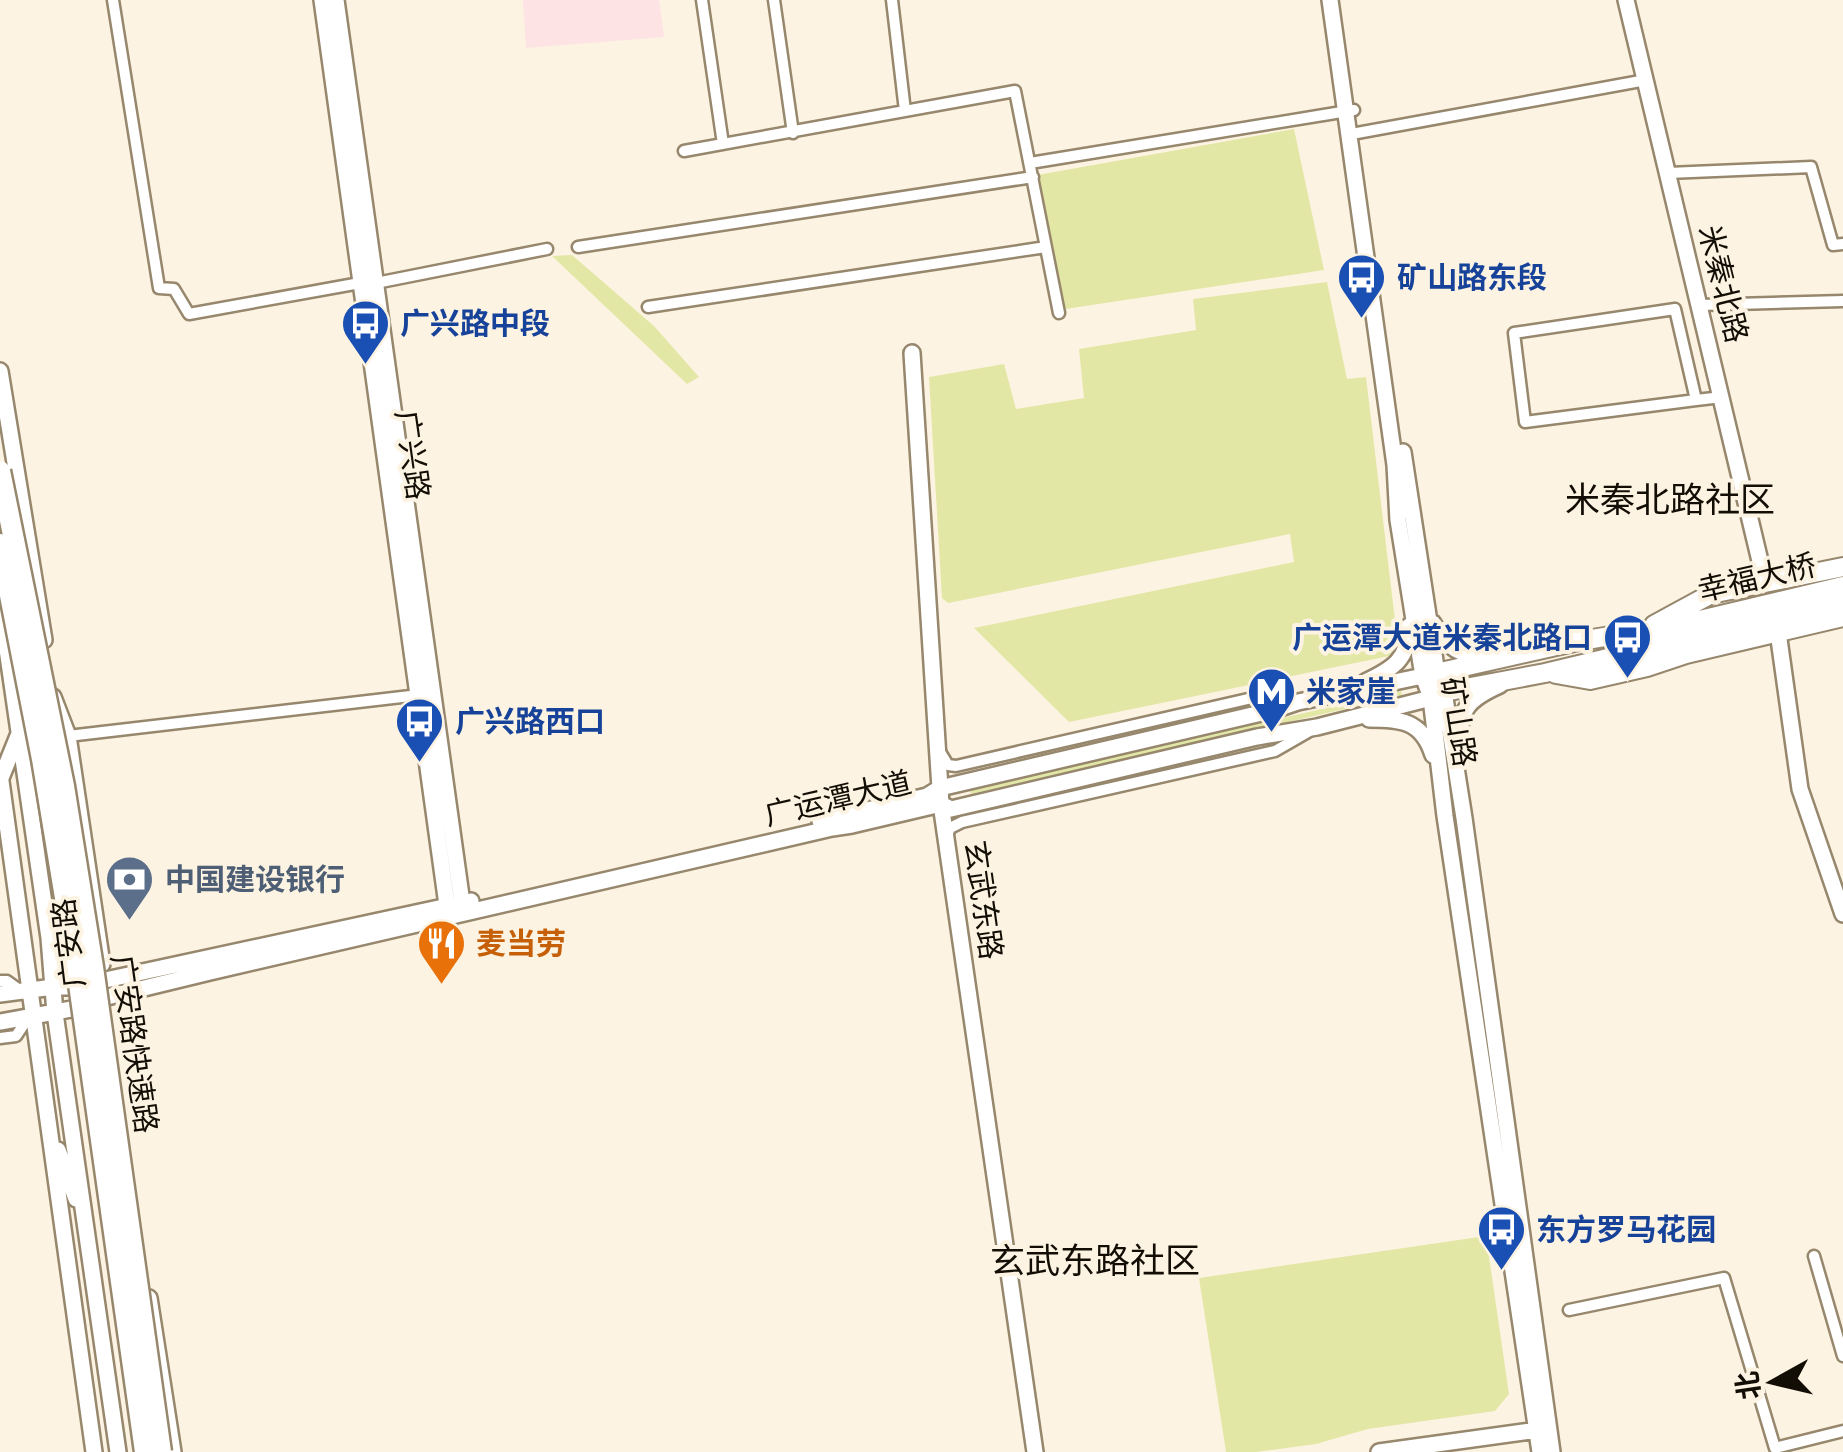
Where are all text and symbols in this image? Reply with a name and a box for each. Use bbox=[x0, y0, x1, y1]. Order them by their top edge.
street label: 米秦北路 bbox=[1691, 221, 1758, 347]
bus stop icon: 矿山路东段 bbox=[1336, 252, 1388, 320]
place label: 矿山路东段 bbox=[1397, 257, 1547, 296]
bus stop icon: 广兴路中段 bbox=[339, 298, 391, 366]
place label: 广兴路中段 bbox=[400, 303, 550, 342]
street label: 广兴路 bbox=[388, 408, 439, 502]
district label: 米秦北路社区 bbox=[1565, 476, 1775, 522]
street label: 幸福大桥 bbox=[1694, 544, 1820, 609]
bus stop icon: 广运潭大道米秦北路口 bbox=[1601, 612, 1653, 680]
place label: 广运潭大道米秦北路口 bbox=[1292, 617, 1592, 656]
metro station icon: 米家崖 bbox=[1245, 666, 1297, 734]
place label: 米家崖 bbox=[1306, 671, 1396, 710]
street label: 矿山路 bbox=[1433, 674, 1486, 769]
bus stop icon: 广兴路西口 bbox=[394, 696, 446, 764]
place label: 广兴路西口 bbox=[455, 701, 605, 740]
street label: 广运潭大道 bbox=[760, 762, 915, 833]
street label: 玄武东路 bbox=[957, 838, 1012, 962]
bank icon: 中国建设银行 bbox=[104, 854, 156, 922]
place label: 中国建设银行 bbox=[165, 859, 345, 898]
street label: 广安路 bbox=[43, 896, 92, 990]
restaurant icon: 麦当劳 bbox=[415, 918, 467, 986]
place label: 麦当劳 bbox=[476, 923, 566, 962]
street label: 广安路快速路 bbox=[104, 952, 167, 1136]
bus stop icon: 东方罗马花园 bbox=[1475, 1204, 1527, 1272]
place label: 东方罗马花园 bbox=[1536, 1209, 1716, 1248]
district label: 玄武东路社区 bbox=[990, 1237, 1200, 1283]
north arrow bbox=[1723, 1332, 1823, 1432]
text: 北 bbox=[1727, 1369, 1768, 1402]

